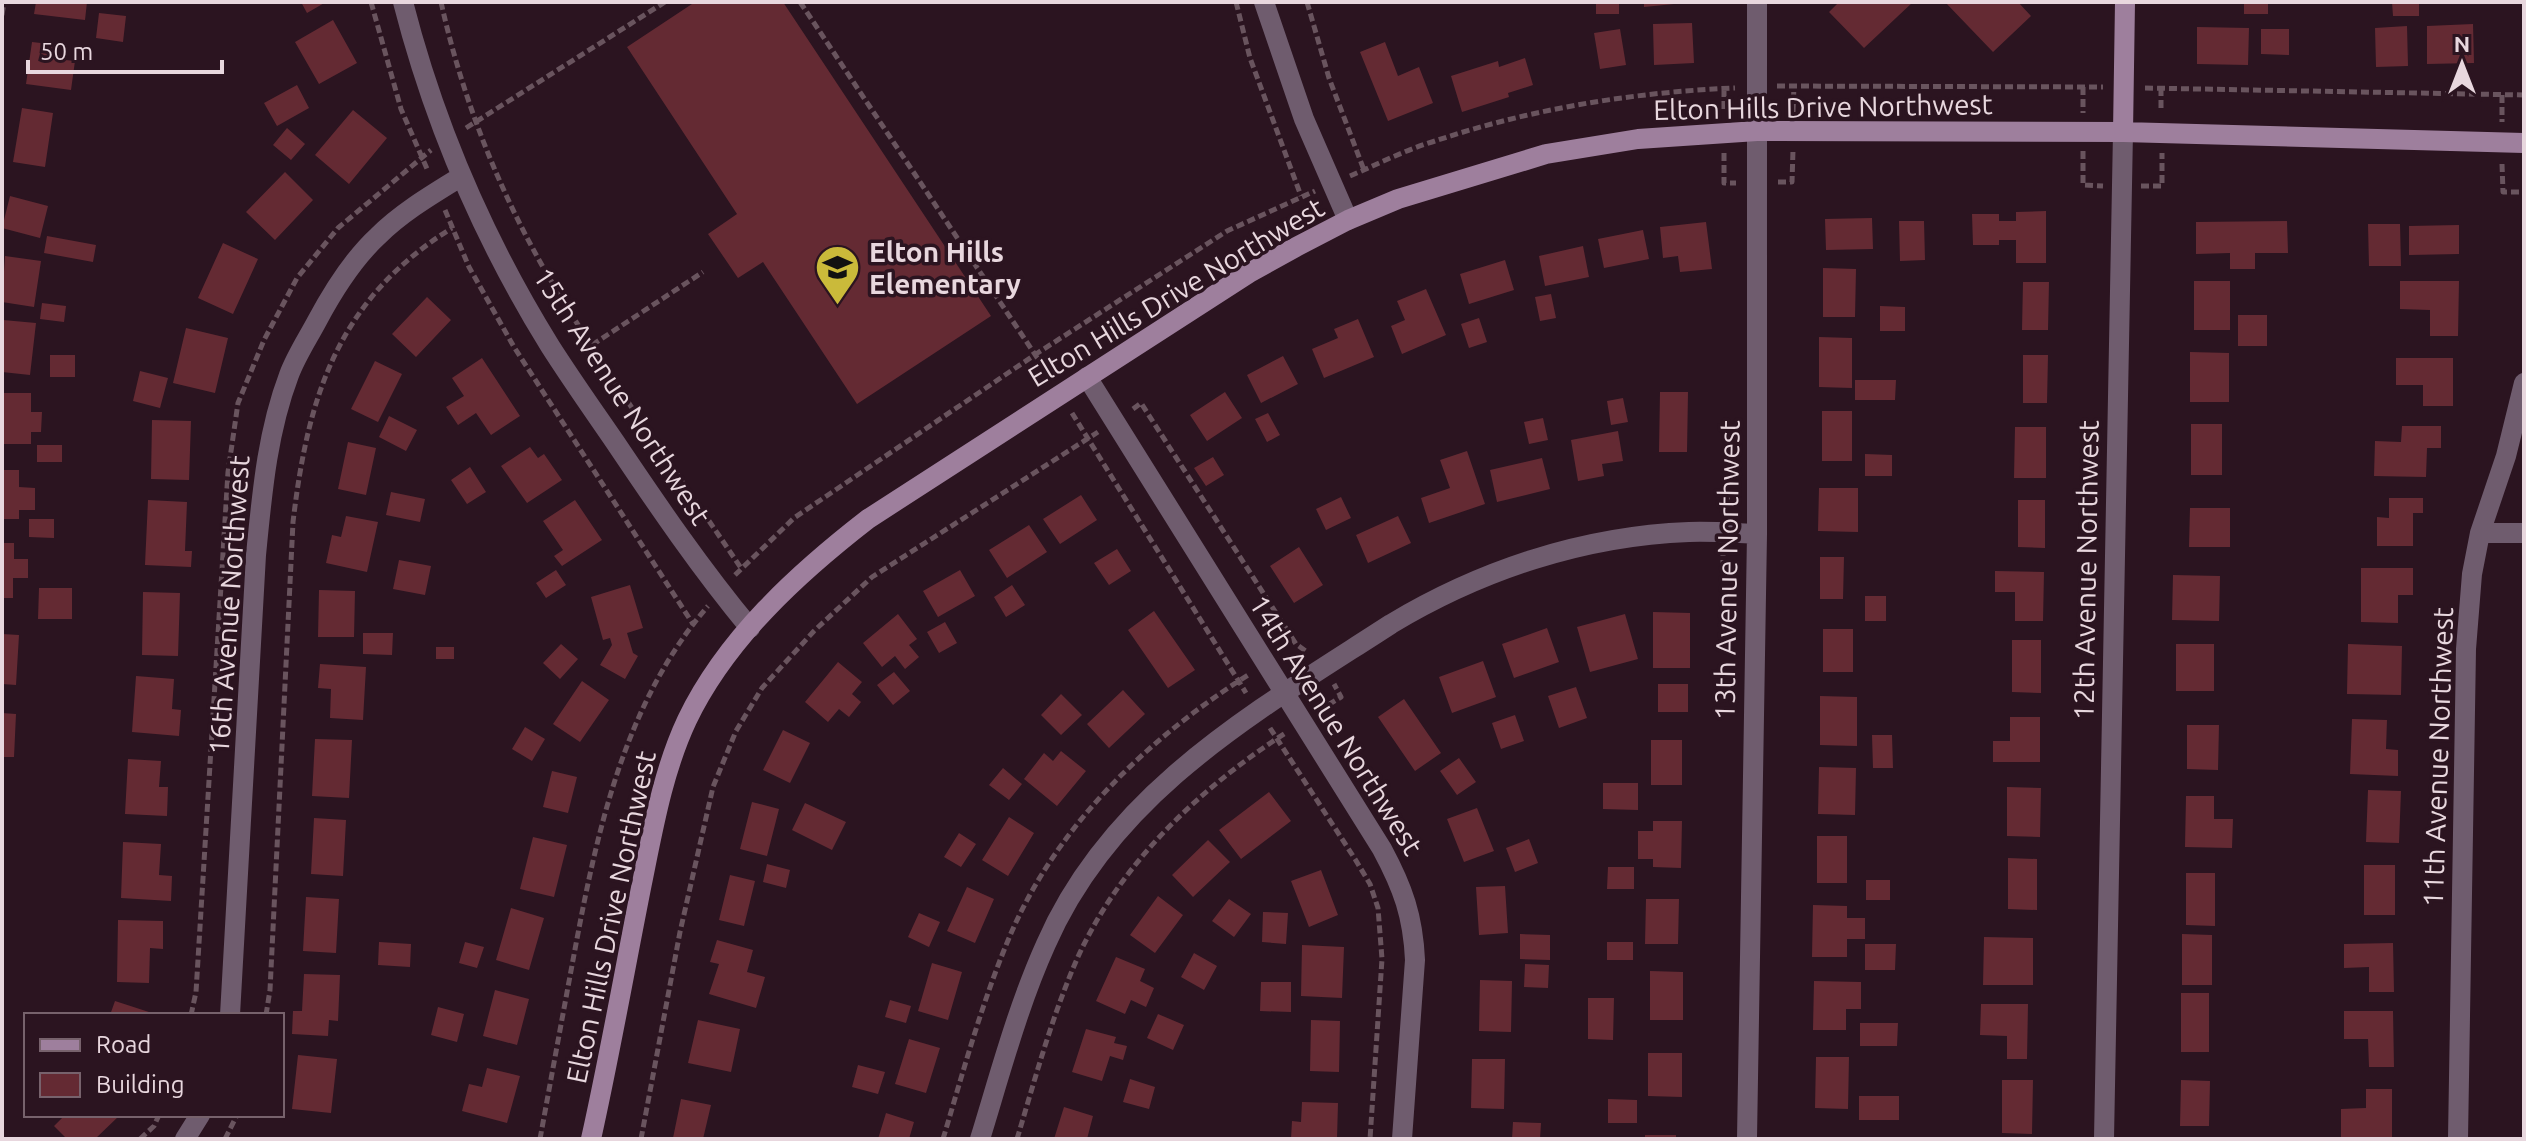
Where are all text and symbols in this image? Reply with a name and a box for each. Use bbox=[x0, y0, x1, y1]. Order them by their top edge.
scale bar bbox=[28, 24, 222, 74]
north arrow bbox=[2422, 24, 2502, 104]
text: N bbox=[2454, 31, 2470, 56]
text: 50 m bbox=[40, 38, 93, 65]
street label: Elton Hills Drive Northwest bbox=[1653, 88, 1993, 125]
street label: Elton Hills Drive Northwest bbox=[1022, 191, 1329, 392]
place label: Elton Hills Elementary bbox=[869, 236, 1021, 299]
school or university icon: Elton Hills Elementary bbox=[814, 244, 862, 307]
street label: 15th Avenue Northwest bbox=[528, 261, 717, 530]
street label: 13th Avenue Northwest bbox=[1708, 420, 1745, 720]
street label: 12th Avenue Northwest bbox=[2067, 420, 2104, 720]
street label: 16th Avenue Northwest bbox=[203, 454, 254, 756]
street label: 14th Avenue Northwest bbox=[1244, 589, 1429, 860]
street label: 11th Avenue Northwest bbox=[2417, 607, 2458, 907]
street label: Elton Hills Drive Northwest bbox=[560, 748, 661, 1086]
legend bbox=[24, 1013, 284, 1117]
text: Road bbox=[96, 1031, 151, 1058]
text: Building bbox=[96, 1071, 184, 1098]

